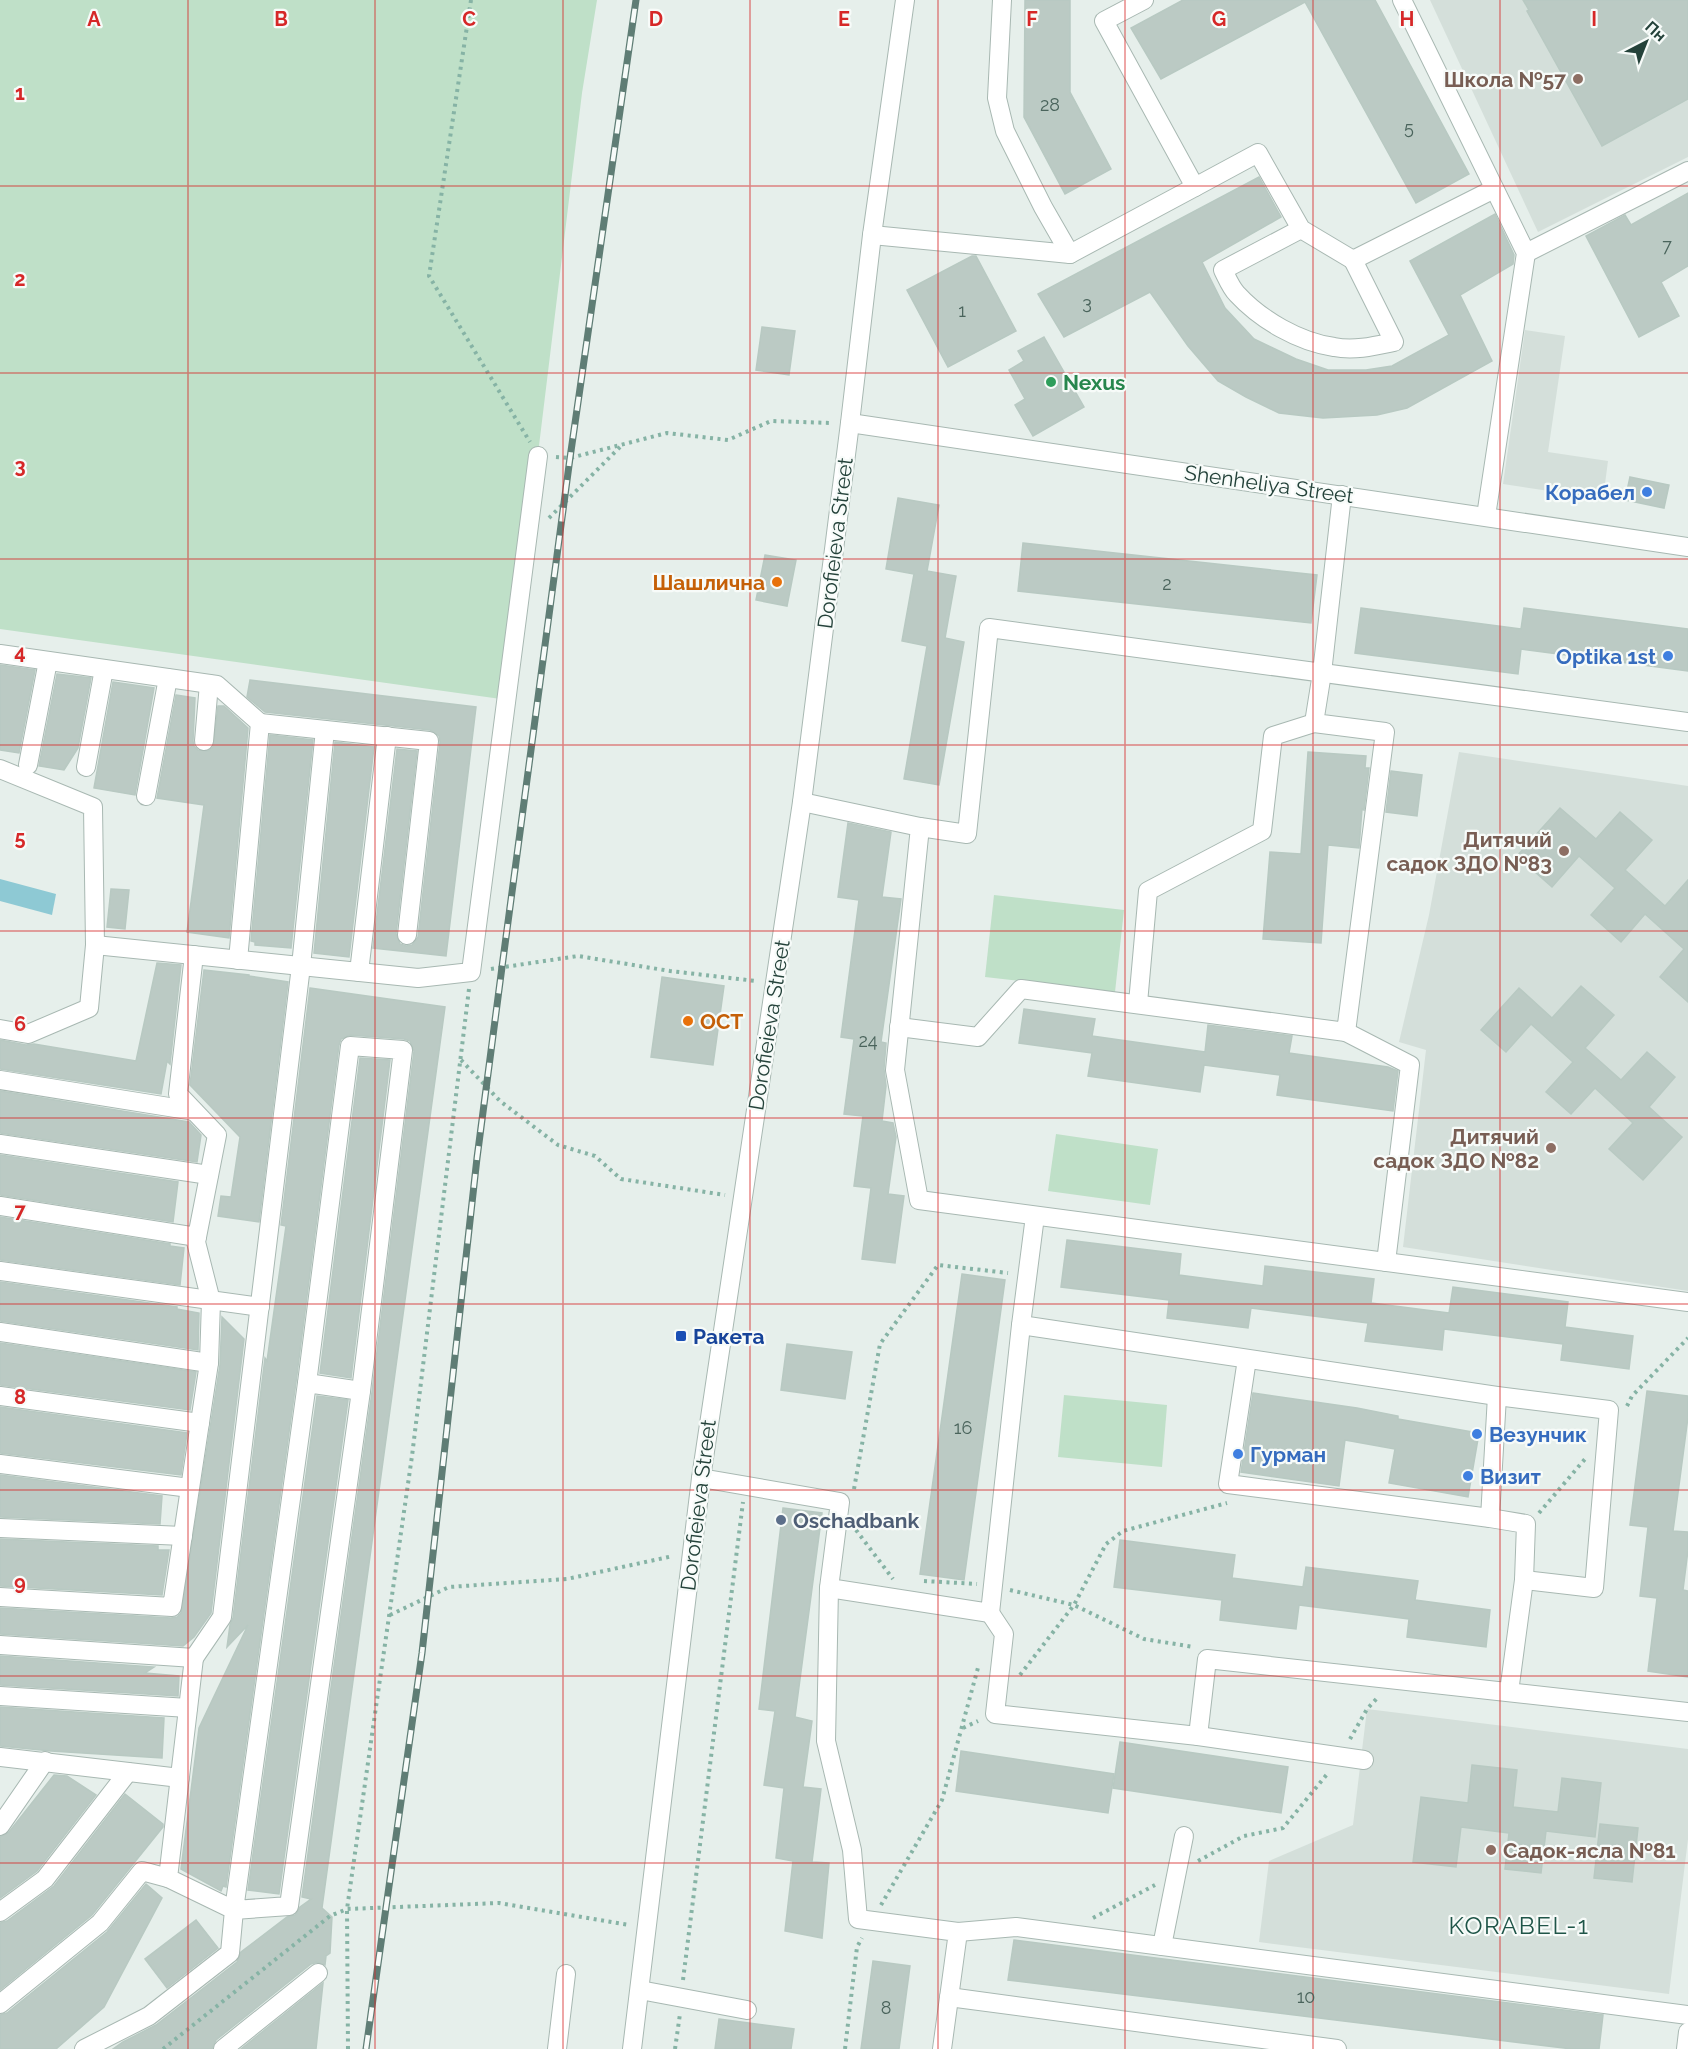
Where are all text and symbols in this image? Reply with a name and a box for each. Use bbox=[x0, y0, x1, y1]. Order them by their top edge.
text: A bbox=[87, 7, 101, 31]
text: B bbox=[274, 7, 288, 31]
text: C bbox=[462, 7, 476, 31]
text: D bbox=[649, 7, 663, 31]
text: E bbox=[838, 7, 850, 31]
text: F bbox=[1026, 7, 1038, 31]
text: G bbox=[1212, 7, 1226, 31]
text: H bbox=[1400, 7, 1414, 31]
text: I bbox=[1591, 7, 1597, 31]
north arrow bbox=[1616, 12, 1676, 72]
text: Пн bbox=[1641, 17, 1670, 45]
place label: Школа №57 bbox=[1444, 67, 1566, 92]
marker: Школа №57 bbox=[1571, 72, 1585, 86]
text: 1 bbox=[15, 81, 25, 105]
house number: 28 bbox=[1040, 94, 1060, 115]
house number: 5 bbox=[1404, 117, 1414, 138]
house number: 7 bbox=[1662, 235, 1672, 256]
text: 2 bbox=[14, 267, 26, 291]
house number: 3 bbox=[1082, 292, 1092, 313]
house number: 1 bbox=[958, 300, 966, 321]
place label: Nexus bbox=[1063, 370, 1126, 395]
marker: Nexus bbox=[1044, 375, 1058, 389]
text: 3 bbox=[14, 454, 26, 478]
street label: Dorofieieva Street bbox=[812, 456, 858, 630]
street label: Shenheliya Street bbox=[1183, 460, 1355, 508]
place label: Корабел bbox=[1545, 480, 1635, 505]
marker: Корабел bbox=[1640, 485, 1654, 499]
place label: Шашлична bbox=[652, 570, 765, 595]
house number: 2 bbox=[1162, 573, 1172, 594]
marker: Шашлична bbox=[770, 575, 784, 589]
text: 4 bbox=[14, 640, 26, 664]
place label: Оptika 1st bbox=[1556, 644, 1656, 669]
marker: Оptika 1st bbox=[1661, 649, 1675, 663]
text: 5 bbox=[14, 826, 26, 850]
place label: Дитячий садок ЗДО №83 bbox=[1386, 827, 1552, 876]
marker: Дитячий садок ЗДО №83 bbox=[1557, 844, 1571, 858]
street label: Dorofieieva Street bbox=[743, 938, 795, 1112]
place label: ОСТ bbox=[700, 1009, 743, 1034]
text: 6 bbox=[14, 1012, 26, 1036]
marker: ОСТ bbox=[681, 1014, 695, 1028]
house number: 24 bbox=[858, 1030, 878, 1051]
place label: Дитячий садок ЗДО №82 bbox=[1373, 1124, 1539, 1173]
marker: Дитячий садок ЗДО №82 bbox=[1544, 1141, 1558, 1155]
text: 7 bbox=[14, 1199, 26, 1223]
place label: Ракета bbox=[693, 1324, 764, 1349]
marker: Ракета bbox=[674, 1329, 688, 1343]
text: 8 bbox=[14, 1385, 26, 1409]
house number: 16 bbox=[954, 1417, 972, 1438]
street label: Dorofieieva Street bbox=[675, 1418, 721, 1592]
place label: Везунчик bbox=[1489, 1422, 1587, 1447]
marker: Везунчик bbox=[1470, 1427, 1484, 1441]
place label: Гурман bbox=[1250, 1442, 1326, 1467]
marker: Гурман bbox=[1231, 1447, 1245, 1461]
place label: Визит bbox=[1480, 1464, 1541, 1489]
marker: Визит bbox=[1461, 1469, 1475, 1483]
place label: Oschadbank bbox=[793, 1508, 919, 1533]
marker: Oschadbank bbox=[774, 1513, 788, 1527]
text: 9 bbox=[14, 1571, 26, 1595]
place label: Садок-ясла №81 bbox=[1503, 1838, 1676, 1863]
marker: Садок-ясла №81 bbox=[1484, 1843, 1498, 1857]
district label: KORABEL-1 bbox=[1448, 1911, 1590, 1940]
house number: 10 bbox=[1297, 1986, 1315, 2007]
house number: 8 bbox=[881, 1997, 891, 2018]

